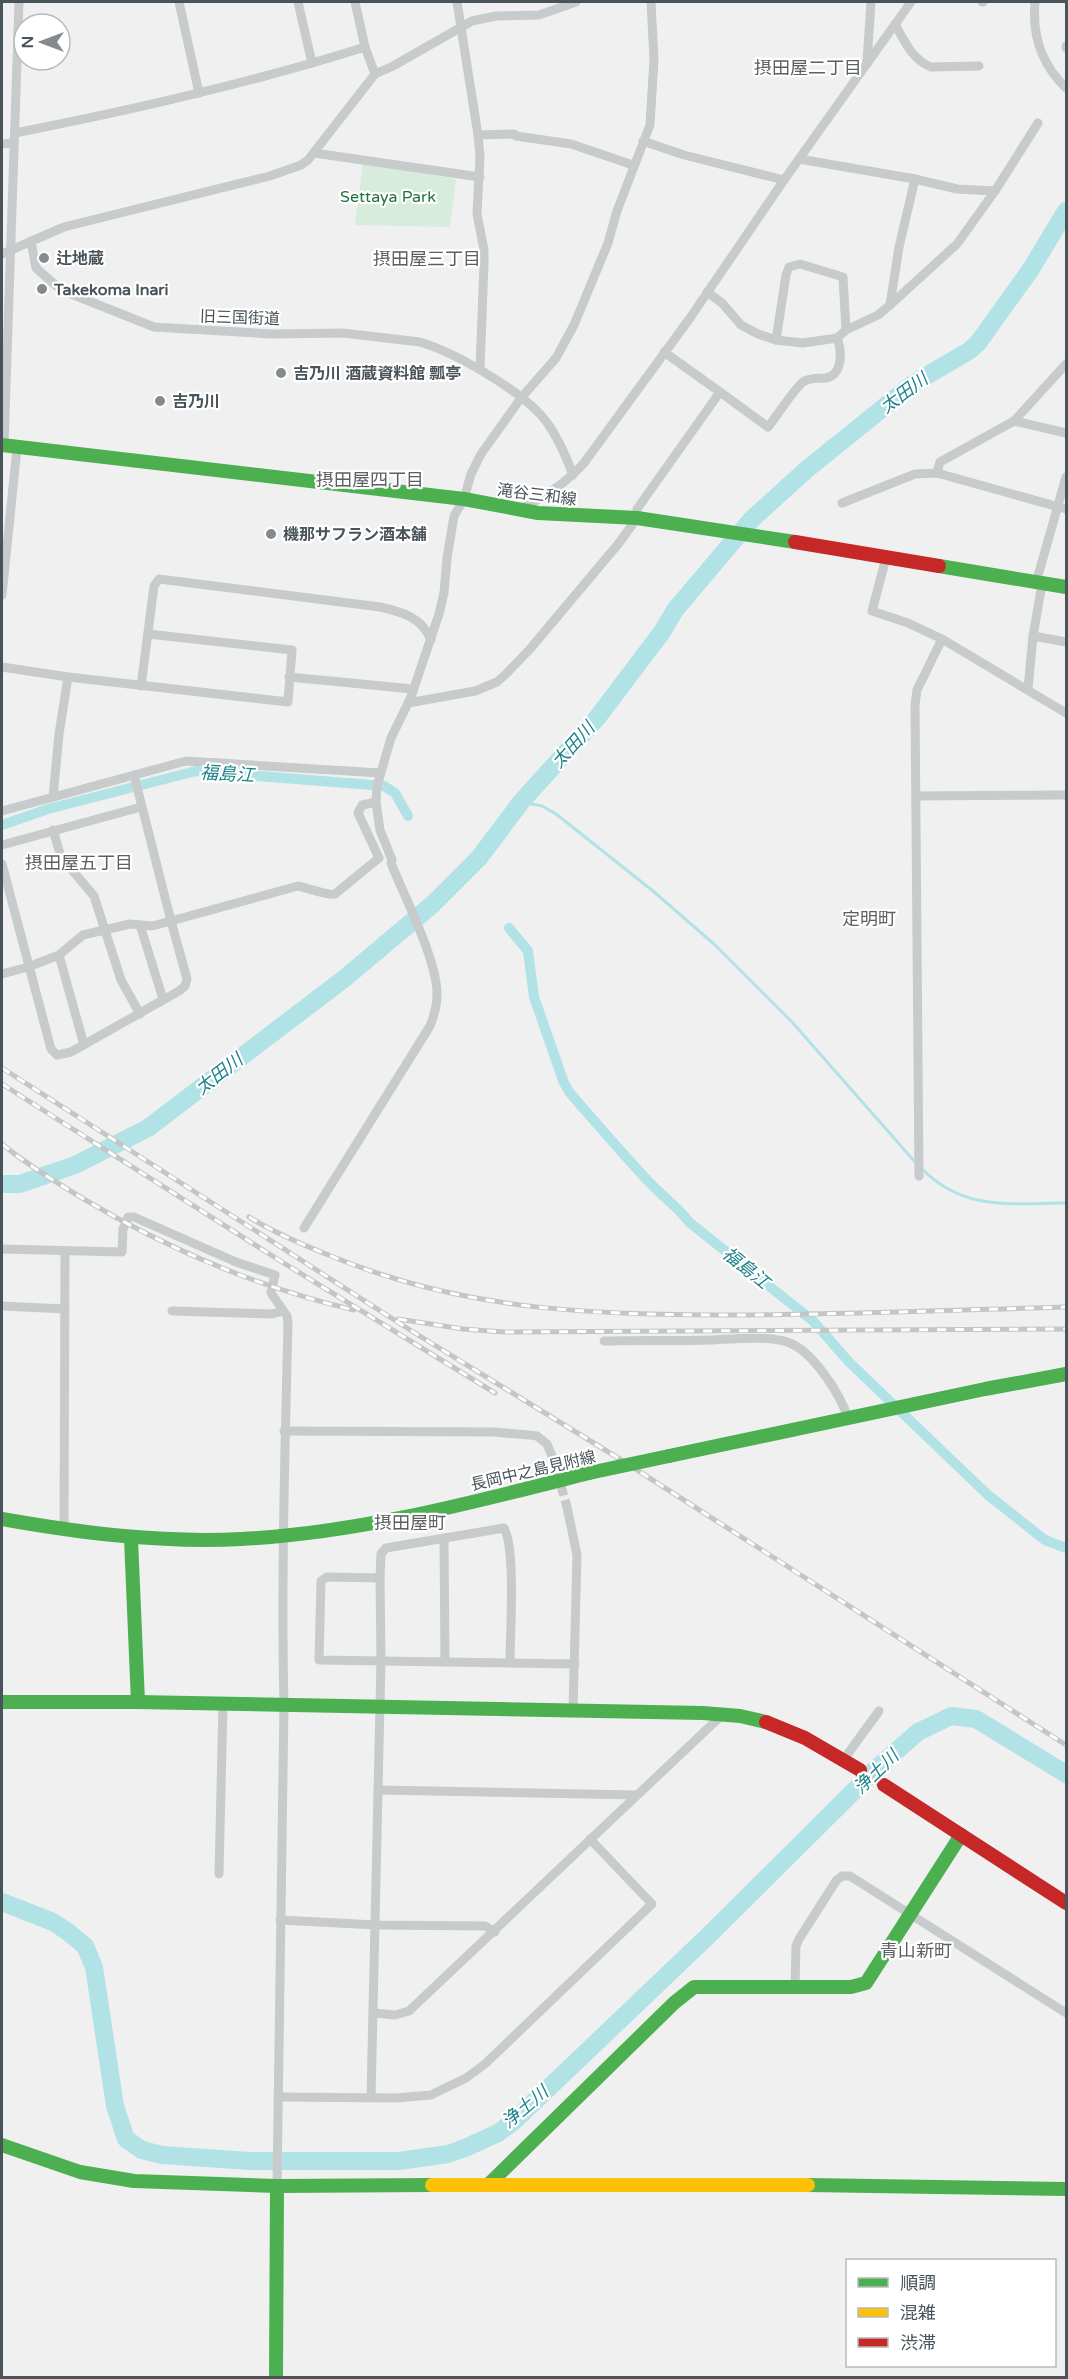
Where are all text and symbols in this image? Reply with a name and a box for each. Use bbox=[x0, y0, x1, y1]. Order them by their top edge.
north arrow bbox=[12, 12, 72, 72]
text: N bbox=[18, 36, 38, 48]
district label: 摂田屋二丁目 bbox=[754, 57, 862, 79]
park label: Settaya Park bbox=[340, 187, 436, 207]
district label: 摂田屋三丁目 bbox=[373, 248, 481, 270]
place label: 辻地蔵 bbox=[56, 249, 104, 269]
marker: 辻地蔵 bbox=[37, 251, 51, 265]
place label: Takekoma Inari bbox=[53, 280, 168, 300]
marker: Takekoma Inari bbox=[35, 282, 49, 296]
street label: 旧三国街道 bbox=[200, 307, 280, 329]
place label: 吉乃川 酒蔵資料館 瓢亭 bbox=[293, 364, 461, 384]
marker: 吉乃川 酒蔵資料館 瓢亭 bbox=[274, 366, 288, 380]
water label: 太田川 bbox=[876, 367, 934, 418]
place label: 吉乃川 bbox=[172, 392, 220, 412]
marker: 吉乃川 bbox=[153, 394, 167, 408]
district label: 摂田屋四丁目 bbox=[316, 469, 424, 491]
street label: 滝谷三和線 bbox=[496, 480, 578, 510]
place label: 機那サフラン酒本舗 bbox=[283, 525, 427, 545]
marker: 機那サフラン酒本舗 bbox=[264, 527, 278, 541]
water label: 太田川 bbox=[547, 716, 601, 772]
water label: 福島江 bbox=[199, 762, 257, 787]
district label: 摂田屋五丁目 bbox=[25, 852, 133, 874]
district label: 定明町 bbox=[842, 908, 896, 930]
water label: 太田川 bbox=[191, 1047, 249, 1099]
water label: 福島江 bbox=[718, 1242, 775, 1295]
street label: 長岡中之島見附線 bbox=[469, 1447, 598, 1495]
district label: 摂田屋町 bbox=[374, 1512, 446, 1534]
water label: 浄土川 bbox=[849, 1744, 905, 1799]
district label: 青山新町 bbox=[880, 1940, 952, 1962]
water label: 浄土川 bbox=[497, 2080, 554, 2133]
legend bbox=[846, 2259, 1056, 2367]
text: 順調 bbox=[900, 2272, 936, 2294]
text: 混雑 bbox=[900, 2302, 936, 2324]
text: 渋滞 bbox=[900, 2332, 936, 2354]

